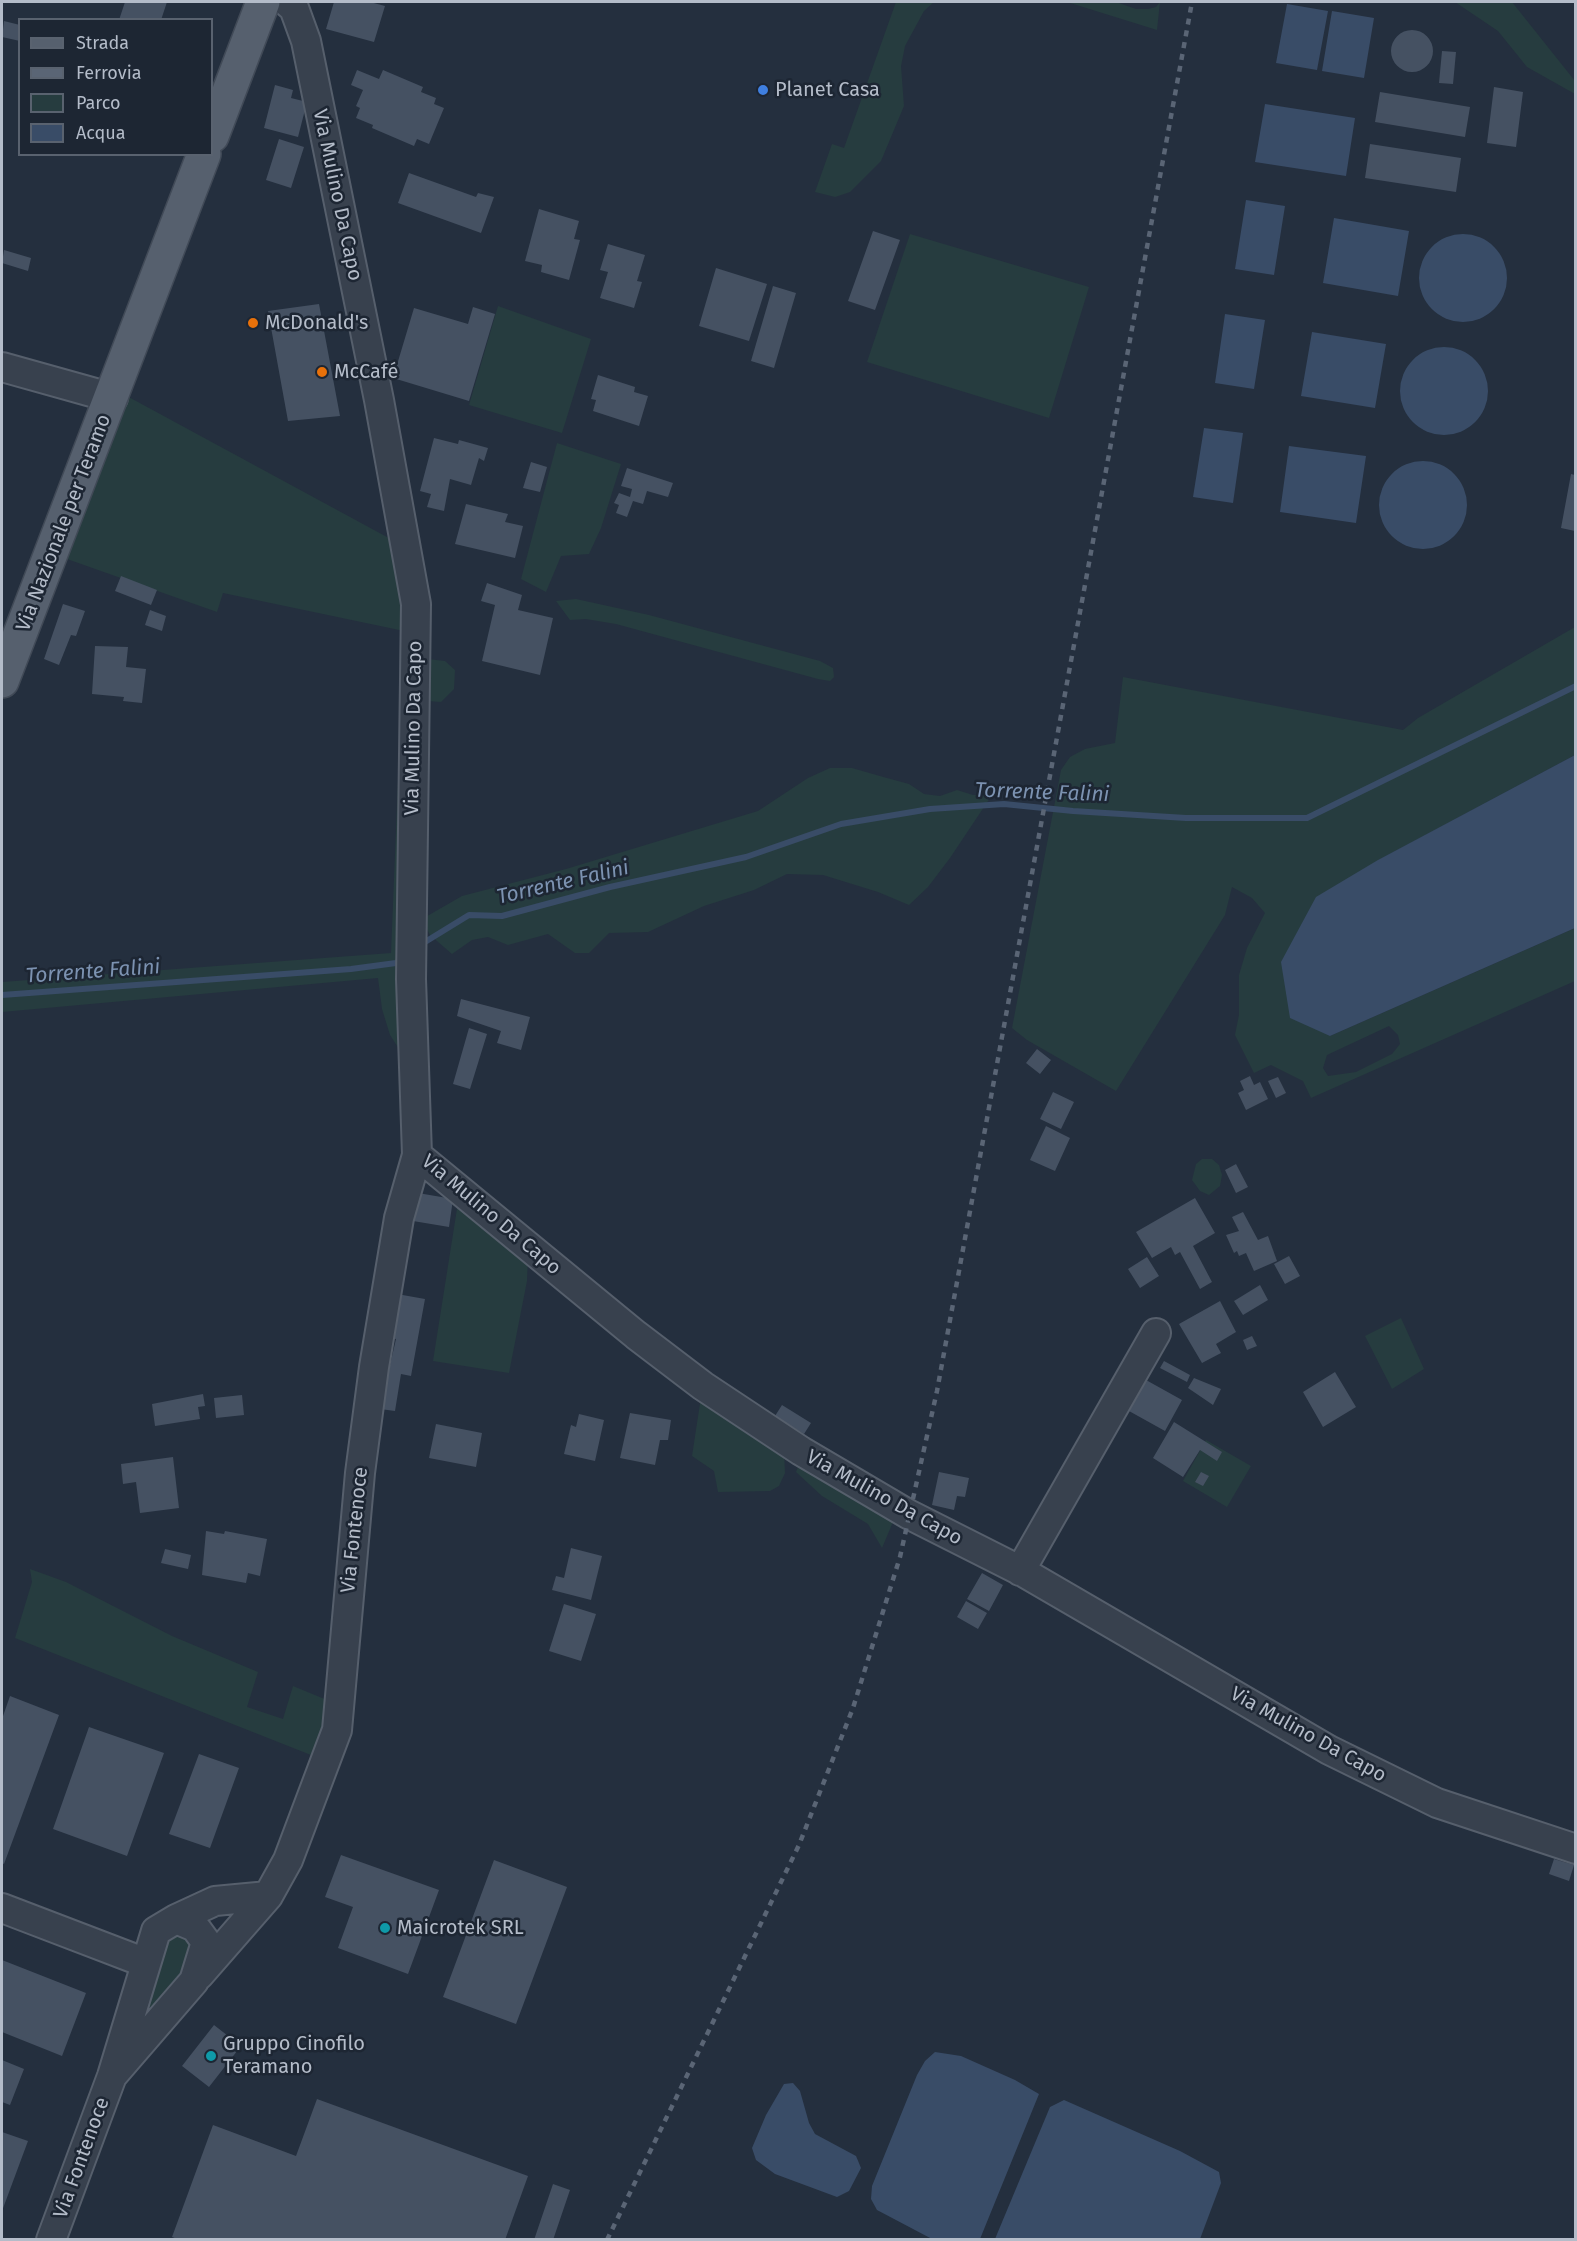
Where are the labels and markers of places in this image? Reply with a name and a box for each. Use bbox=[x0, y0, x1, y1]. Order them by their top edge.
place label: Planet Casa bbox=[775, 78, 880, 102]
marker: Planet Casa bbox=[756, 83, 770, 97]
place label: McDonald's bbox=[265, 311, 368, 335]
marker: McDonald's bbox=[246, 316, 260, 330]
place label: McCafé bbox=[334, 360, 398, 384]
marker: McCafé bbox=[315, 365, 329, 379]
place label: Maicrotek SRL bbox=[397, 1916, 524, 1940]
marker: Maicrotek SRL bbox=[378, 1921, 392, 1935]
place label: Gruppo Cinofilo Teramano bbox=[223, 2032, 365, 2079]
marker: Gruppo Cinofilo Teramano bbox=[204, 2049, 218, 2063]

